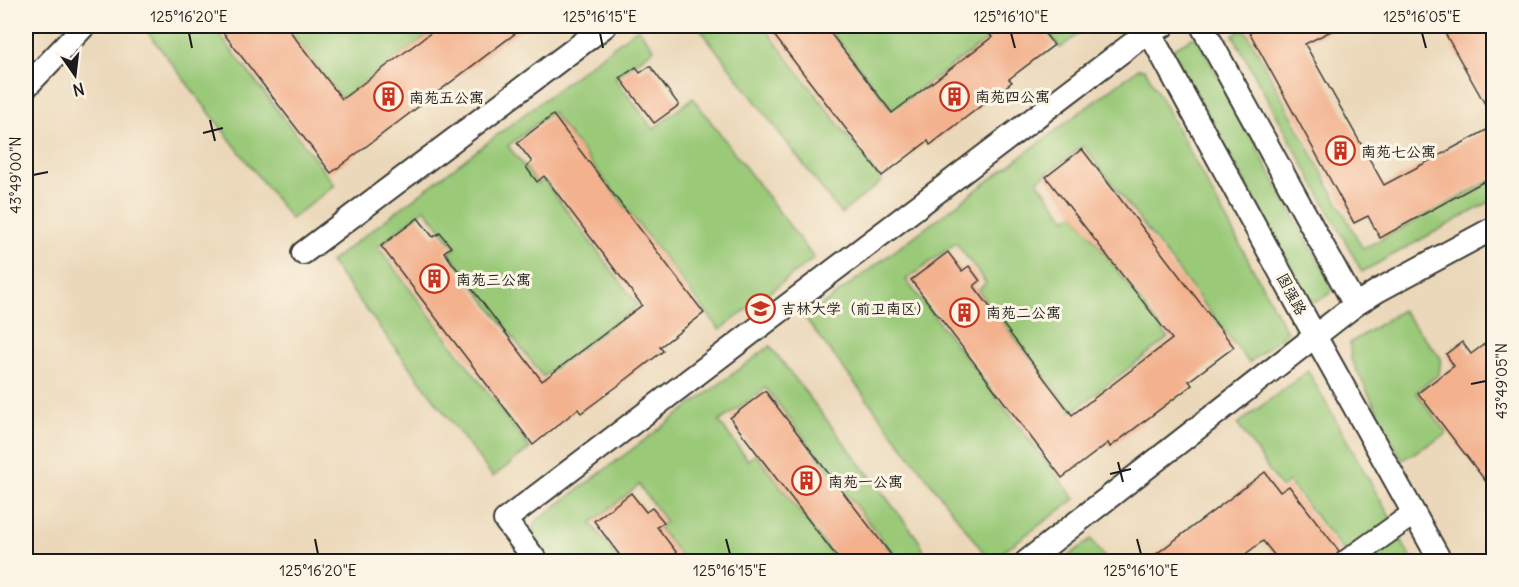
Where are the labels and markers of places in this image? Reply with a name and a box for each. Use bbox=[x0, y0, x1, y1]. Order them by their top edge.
building icon: 南苑四公寓 bbox=[938, 80, 970, 112]
building icon: 南苑五公寓 bbox=[372, 81, 404, 113]
place label: 南苑四公寓 bbox=[975, 87, 1050, 106]
place label: 南苑五公寓 bbox=[409, 88, 484, 107]
building icon: 南苑七公寓 bbox=[1324, 135, 1356, 167]
place label: 南苑七公寓 bbox=[1361, 142, 1436, 161]
building icon: 南苑三公寓 bbox=[419, 263, 451, 295]
place label: 南苑三公寓 bbox=[456, 270, 531, 289]
school or university icon: 吉林大学（前卫南区） bbox=[744, 292, 776, 324]
building icon: 南苑二公寓 bbox=[949, 296, 981, 328]
place label: 吉林大学（前卫南区） bbox=[781, 299, 931, 318]
place label: 南苑二公寓 bbox=[986, 303, 1061, 322]
building icon: 南苑一公寓 bbox=[791, 465, 823, 497]
place label: 南苑一公寓 bbox=[828, 472, 903, 491]

